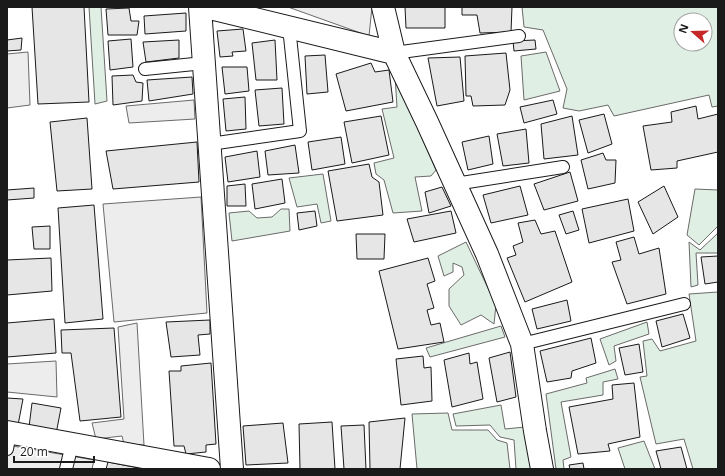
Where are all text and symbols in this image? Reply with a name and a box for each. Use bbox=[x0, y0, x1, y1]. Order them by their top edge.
north arrow bbox=[673, 12, 713, 52]
text: N bbox=[675, 22, 692, 35]
scale bar bbox=[14, 438, 94, 464]
text: 20 m bbox=[20, 443, 48, 460]

